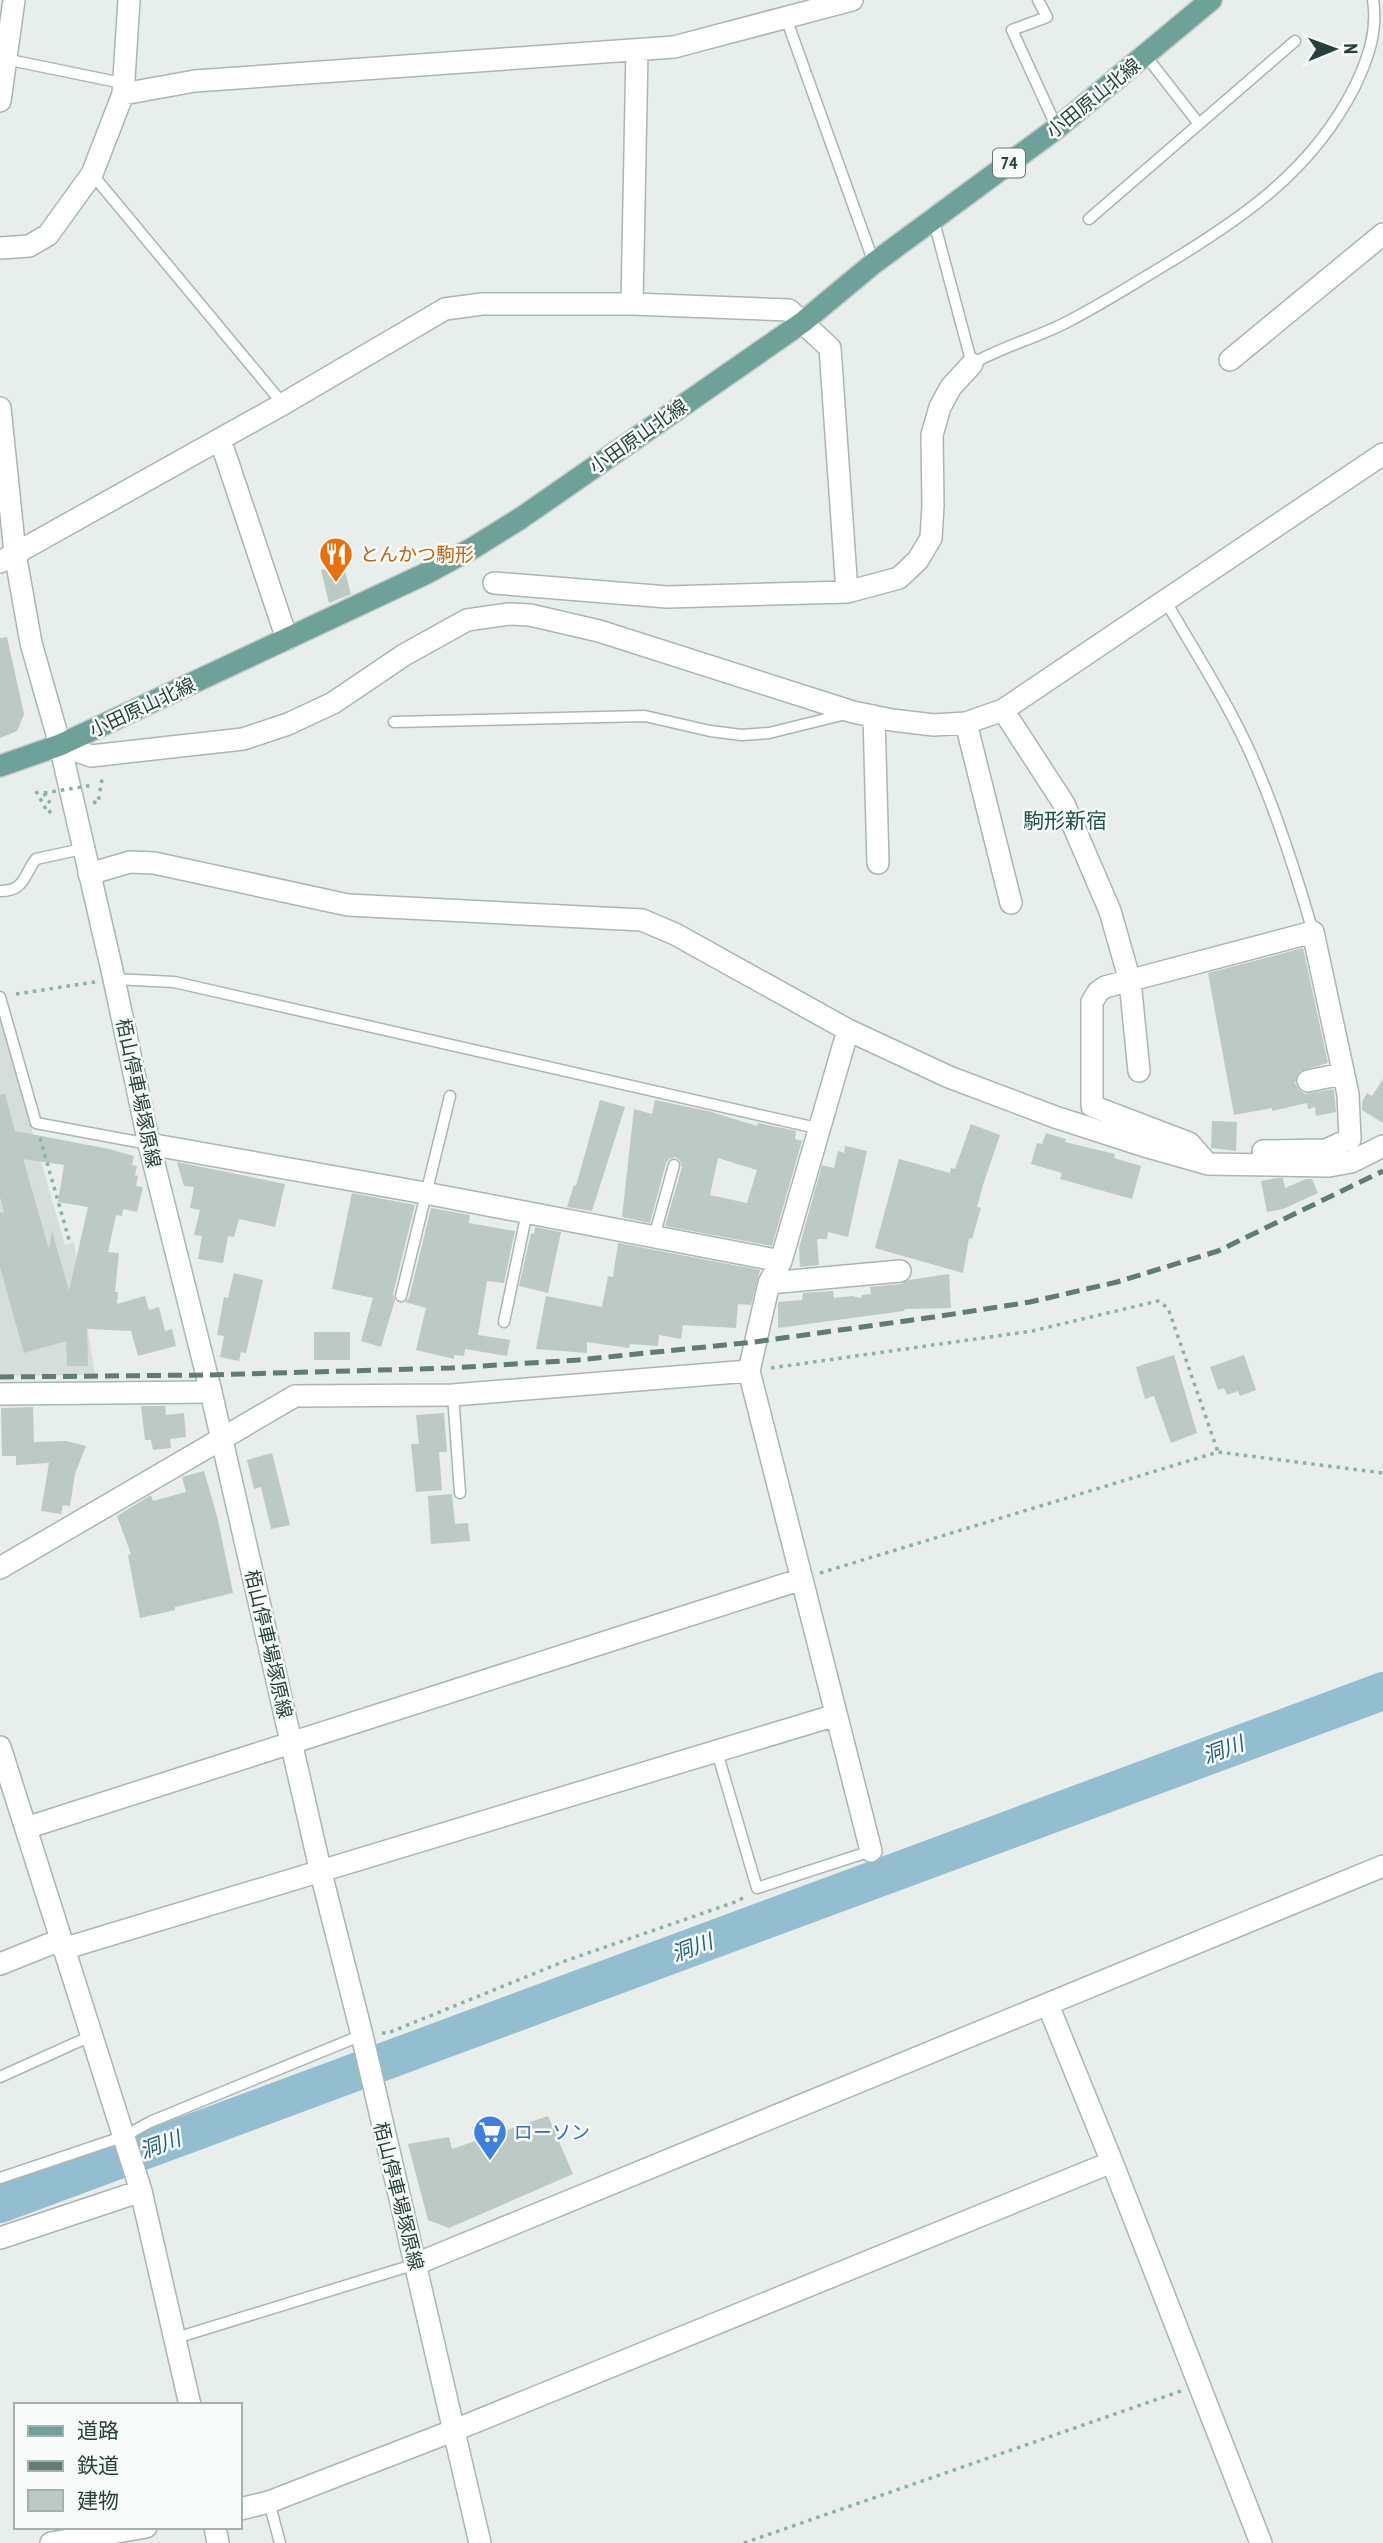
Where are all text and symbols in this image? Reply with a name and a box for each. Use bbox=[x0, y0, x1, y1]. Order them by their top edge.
north arrow bbox=[1299, 14, 1369, 84]
text: N bbox=[1339, 43, 1363, 54]
street label: 小田原山北線 bbox=[1041, 53, 1145, 143]
road number: 74 bbox=[993, 148, 1025, 178]
street label: 小田原山北線 bbox=[584, 393, 692, 479]
restaurant icon: とんかつ駒形 bbox=[317, 535, 355, 584]
place label: とんかつ駒形 bbox=[360, 542, 474, 566]
street label: 小田原山北線 bbox=[85, 672, 199, 742]
district label: 駒形新宿 bbox=[1023, 807, 1107, 834]
street label: 栢山停車場塚原線 bbox=[111, 1016, 167, 1170]
street label: 栢山停車場塚原線 bbox=[240, 1567, 298, 1721]
water label: 洞川 bbox=[1198, 1729, 1249, 1769]
water label: 洞川 bbox=[667, 1927, 718, 1967]
supermarket icon: ローソン bbox=[471, 2113, 509, 2162]
street label: 栢山停車場塚原線 bbox=[369, 2119, 429, 2273]
place label: ローソン bbox=[514, 2120, 590, 2144]
water label: 洞川 bbox=[135, 2124, 186, 2164]
legend bbox=[14, 2403, 242, 2529]
text: 道路 bbox=[77, 2417, 119, 2444]
text: 鉄道 bbox=[77, 2452, 119, 2479]
text: 建物 bbox=[77, 2487, 119, 2514]

